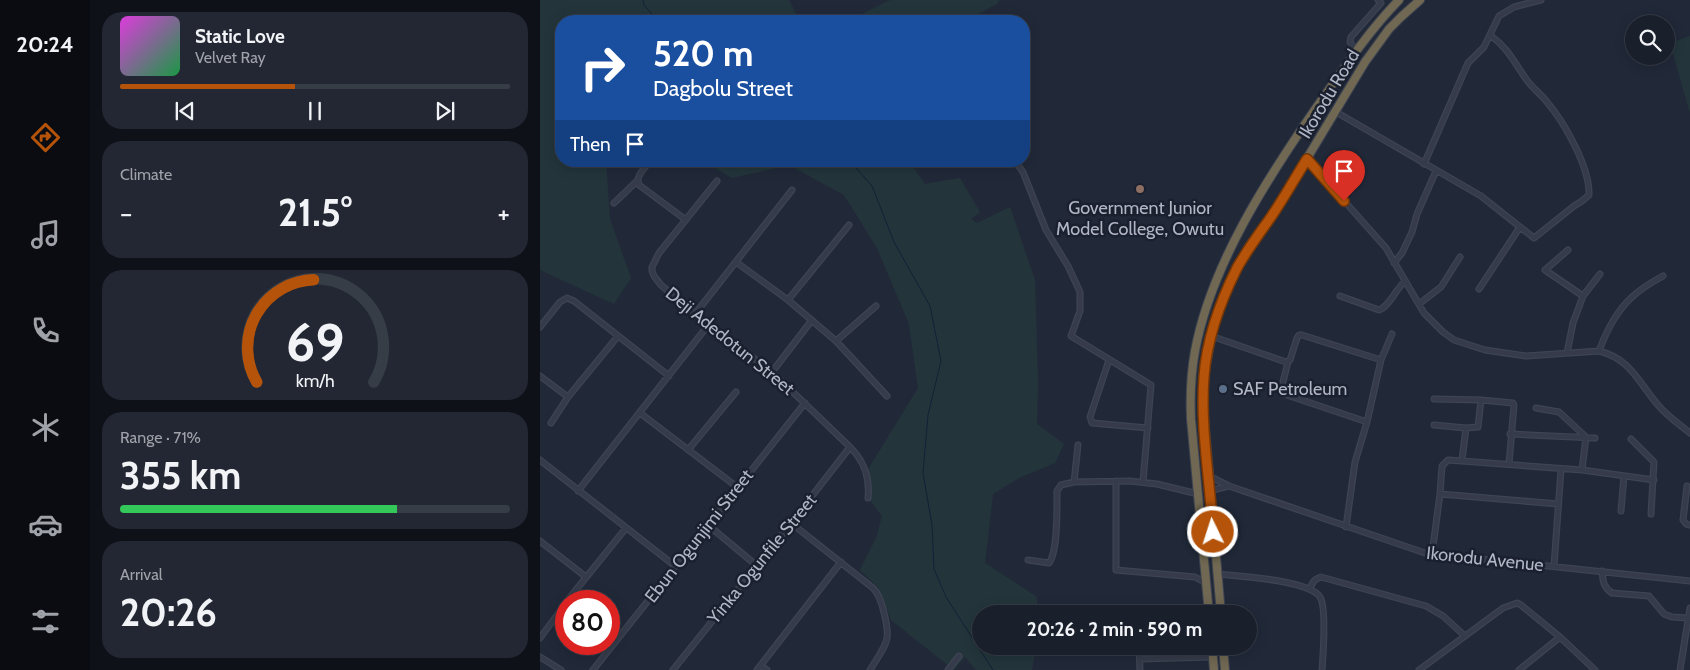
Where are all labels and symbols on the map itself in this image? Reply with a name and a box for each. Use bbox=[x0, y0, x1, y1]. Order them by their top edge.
street label: Ikorodu Road bbox=[1294, 46, 1364, 142]
pin bbox=[1323, 150, 1365, 201]
marker: Government Junior Model College, Owutu bbox=[1134, 183, 1146, 195]
place label: Government Junior Model College, Owutu bbox=[1056, 197, 1224, 240]
street label: Deji Adedotun Street bbox=[661, 282, 799, 400]
place label: SAF Petroleum bbox=[1233, 378, 1347, 400]
marker: SAF Petroleum bbox=[1217, 383, 1229, 395]
street label: Ebun Ogunjimi Street bbox=[640, 465, 758, 607]
street label: Yinka Ogunfile Street bbox=[702, 490, 821, 629]
position arrow bbox=[1186, 505, 1238, 557]
street label: Ikorodu Avenue bbox=[1425, 542, 1545, 576]
speed limit sign: 80 bbox=[555, 590, 620, 655]

